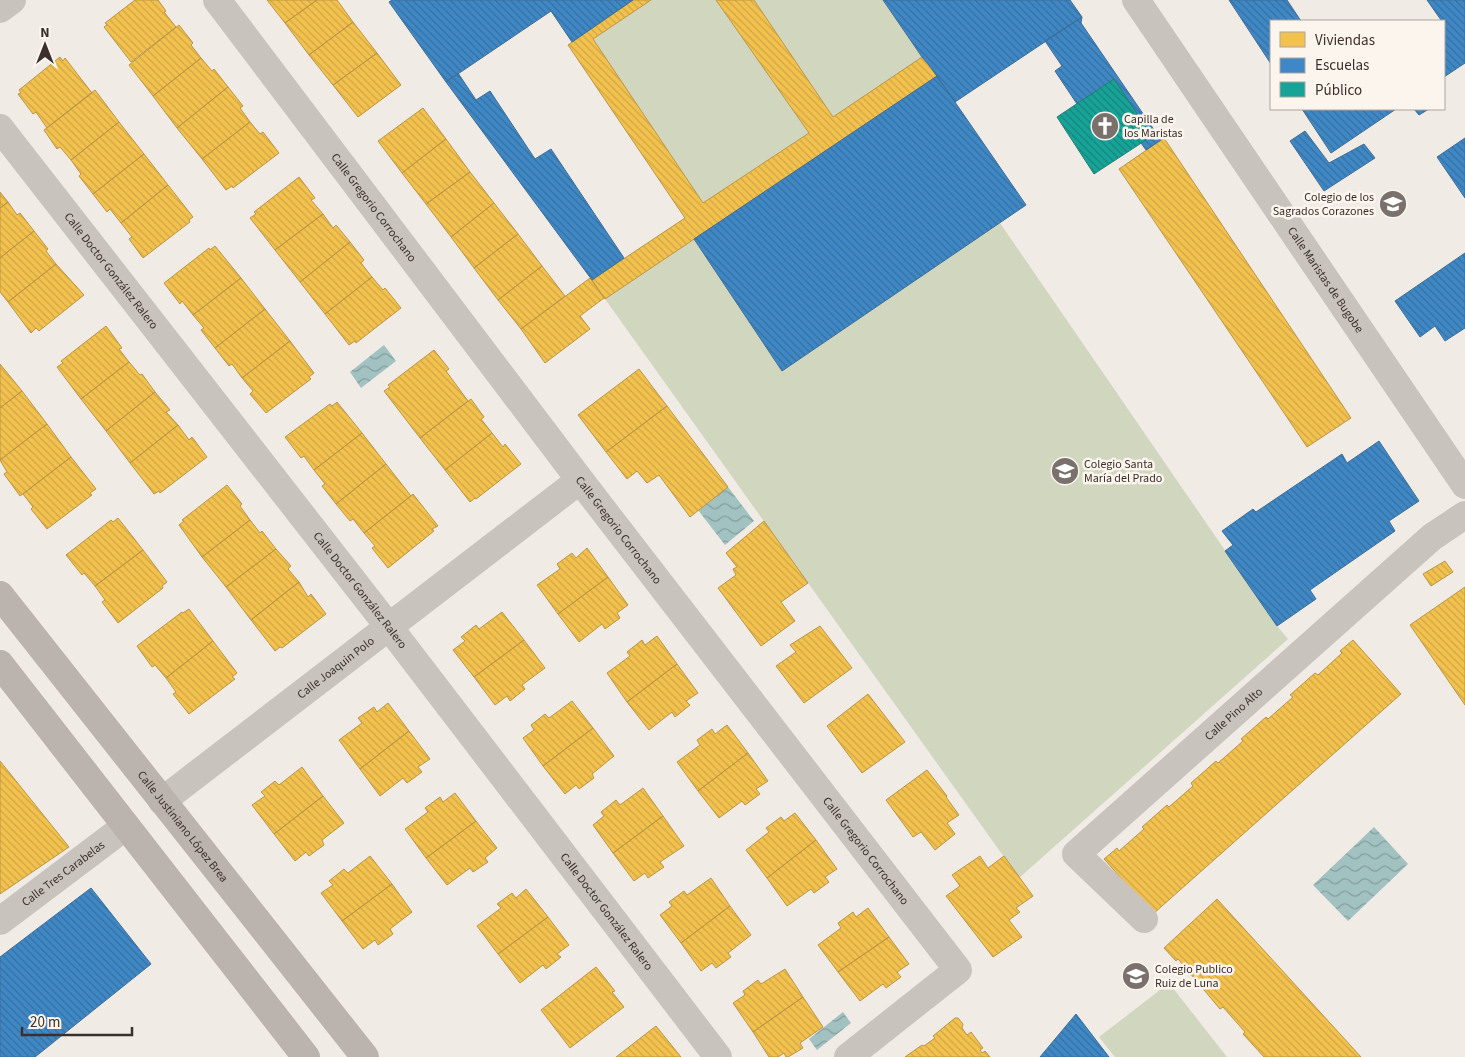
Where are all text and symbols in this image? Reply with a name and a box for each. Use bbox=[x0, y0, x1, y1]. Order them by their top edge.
north arrow bbox=[20, 20, 70, 70]
legend bbox=[1270, 20, 1445, 110]
text: N bbox=[40, 23, 50, 43]
text: Viviendas bbox=[1315, 30, 1375, 51]
text: Escuelas bbox=[1315, 55, 1369, 76]
text: Público bbox=[1315, 80, 1362, 101]
church icon: Capilla de los Maristas bbox=[1090, 111, 1120, 141]
place label: Capilla de los Maristas bbox=[1124, 111, 1183, 142]
street label: Calle Gregorio Corrochano bbox=[327, 150, 420, 266]
place label: Colegio de los Sagrados Corazones bbox=[1273, 189, 1374, 220]
school or university icon: Colegio de los Sagrados Corazones bbox=[1378, 189, 1408, 219]
street label: Calle Doctor González Ralero bbox=[60, 209, 162, 333]
street label: Calle Maristas de Bugobe bbox=[1283, 223, 1367, 337]
school or university icon: Colegio Santa María del Prado bbox=[1050, 456, 1080, 486]
place label: Colegio Santa María del Prado bbox=[1084, 456, 1162, 487]
street label: Calle Gregorio Corrochano bbox=[571, 473, 665, 588]
street label: Calle Doctor González Ralero bbox=[309, 528, 411, 653]
street label: Calle Joaquin Polo bbox=[294, 633, 378, 703]
street label: Calle Pino Alto bbox=[1201, 684, 1267, 745]
street label: Calle Justiniano López Brea bbox=[133, 767, 232, 886]
street label: Calle Gregorio Corrochano bbox=[818, 793, 913, 909]
street label: Calle Tres Carabelas bbox=[18, 837, 109, 911]
street label: Calle Doctor González Ralero bbox=[556, 849, 657, 974]
school or university icon: Colegio Publico Ruiz de Luna bbox=[1121, 961, 1151, 991]
place label: Colegio Publico Ruiz de Luna bbox=[1155, 961, 1233, 992]
scale bar bbox=[22, 1004, 132, 1036]
text: 20 m bbox=[30, 1012, 60, 1033]

